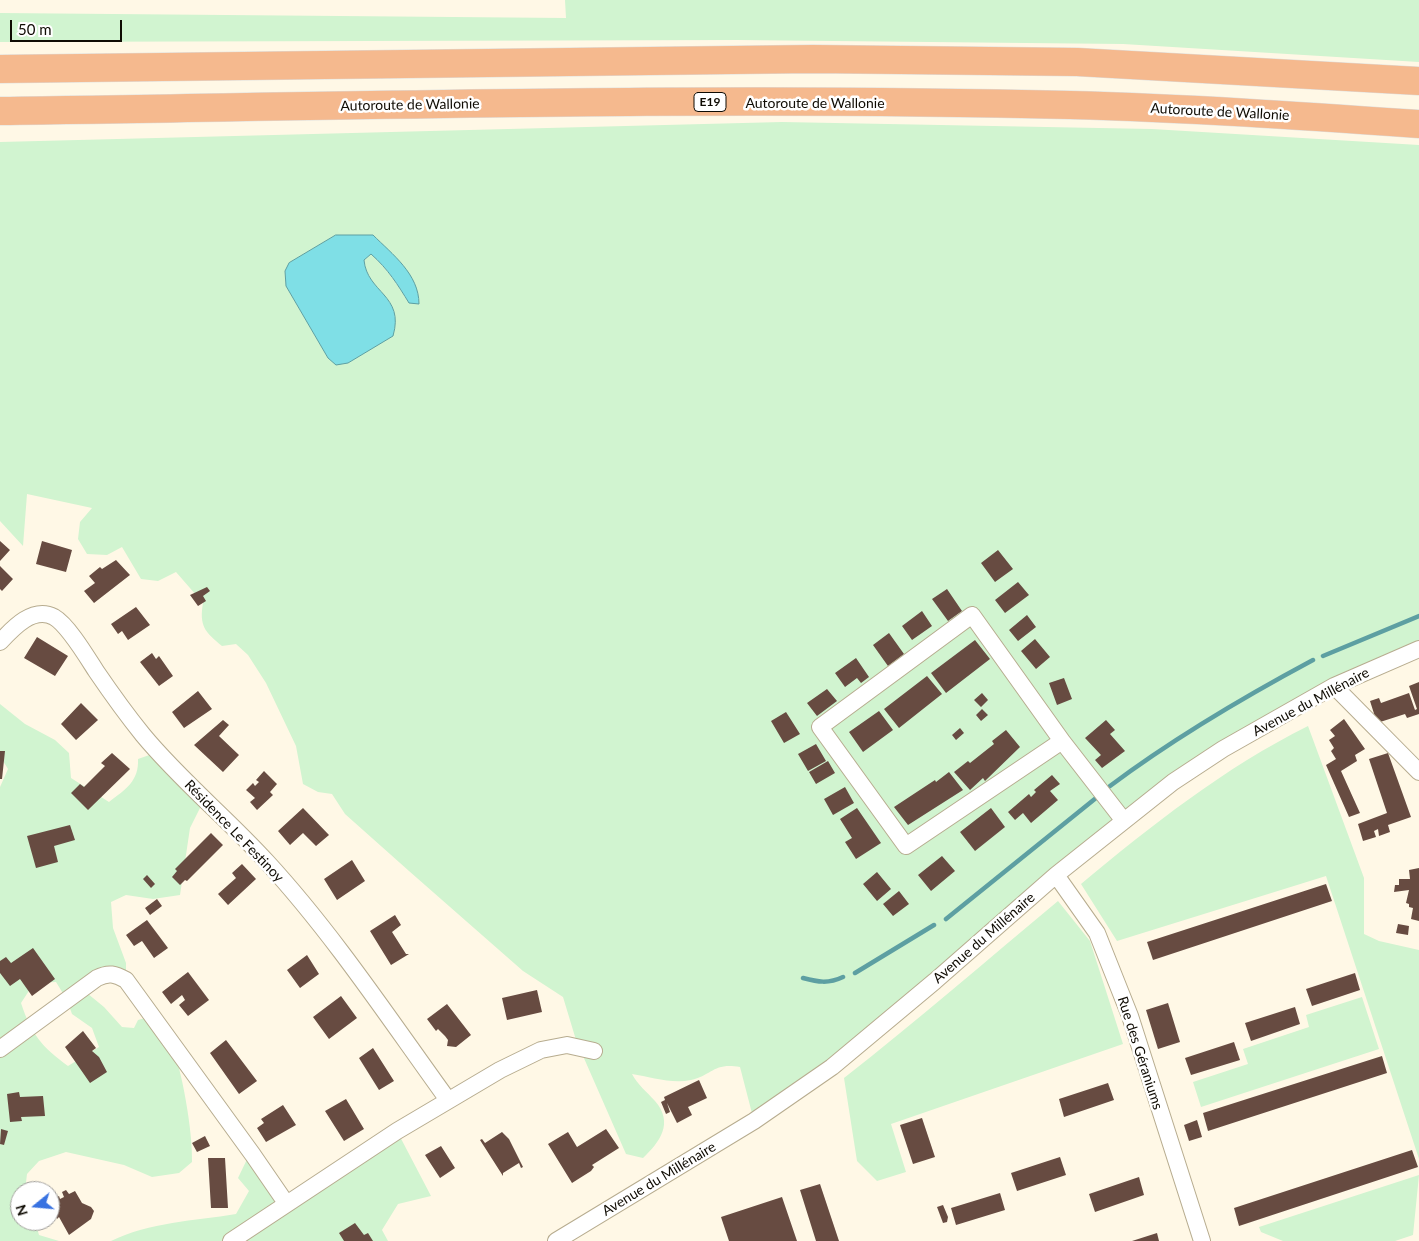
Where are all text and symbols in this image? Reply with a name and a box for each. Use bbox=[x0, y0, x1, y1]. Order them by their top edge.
scale bar bbox=[12, 10, 125, 42]
text: 50 m bbox=[18, 20, 52, 38]
road number: E19 bbox=[694, 92, 726, 111]
street label: Autoroute de Wallonie bbox=[340, 95, 480, 115]
street label: Autoroute de Wallonie bbox=[745, 95, 885, 111]
street label: Autoroute de Wallonie bbox=[1150, 100, 1290, 124]
street label: Avenue du Millénaire bbox=[1250, 664, 1372, 740]
street label: Résidence Le Festinoy bbox=[181, 776, 287, 886]
street label: Avenue du Millénaire bbox=[930, 889, 1038, 987]
street label: Rue des Géraniums bbox=[1114, 994, 1166, 1112]
street label: Avenue du Millénaire bbox=[599, 1138, 719, 1220]
north arrow bbox=[10, 1181, 60, 1231]
text: N bbox=[11, 1203, 31, 1218]

